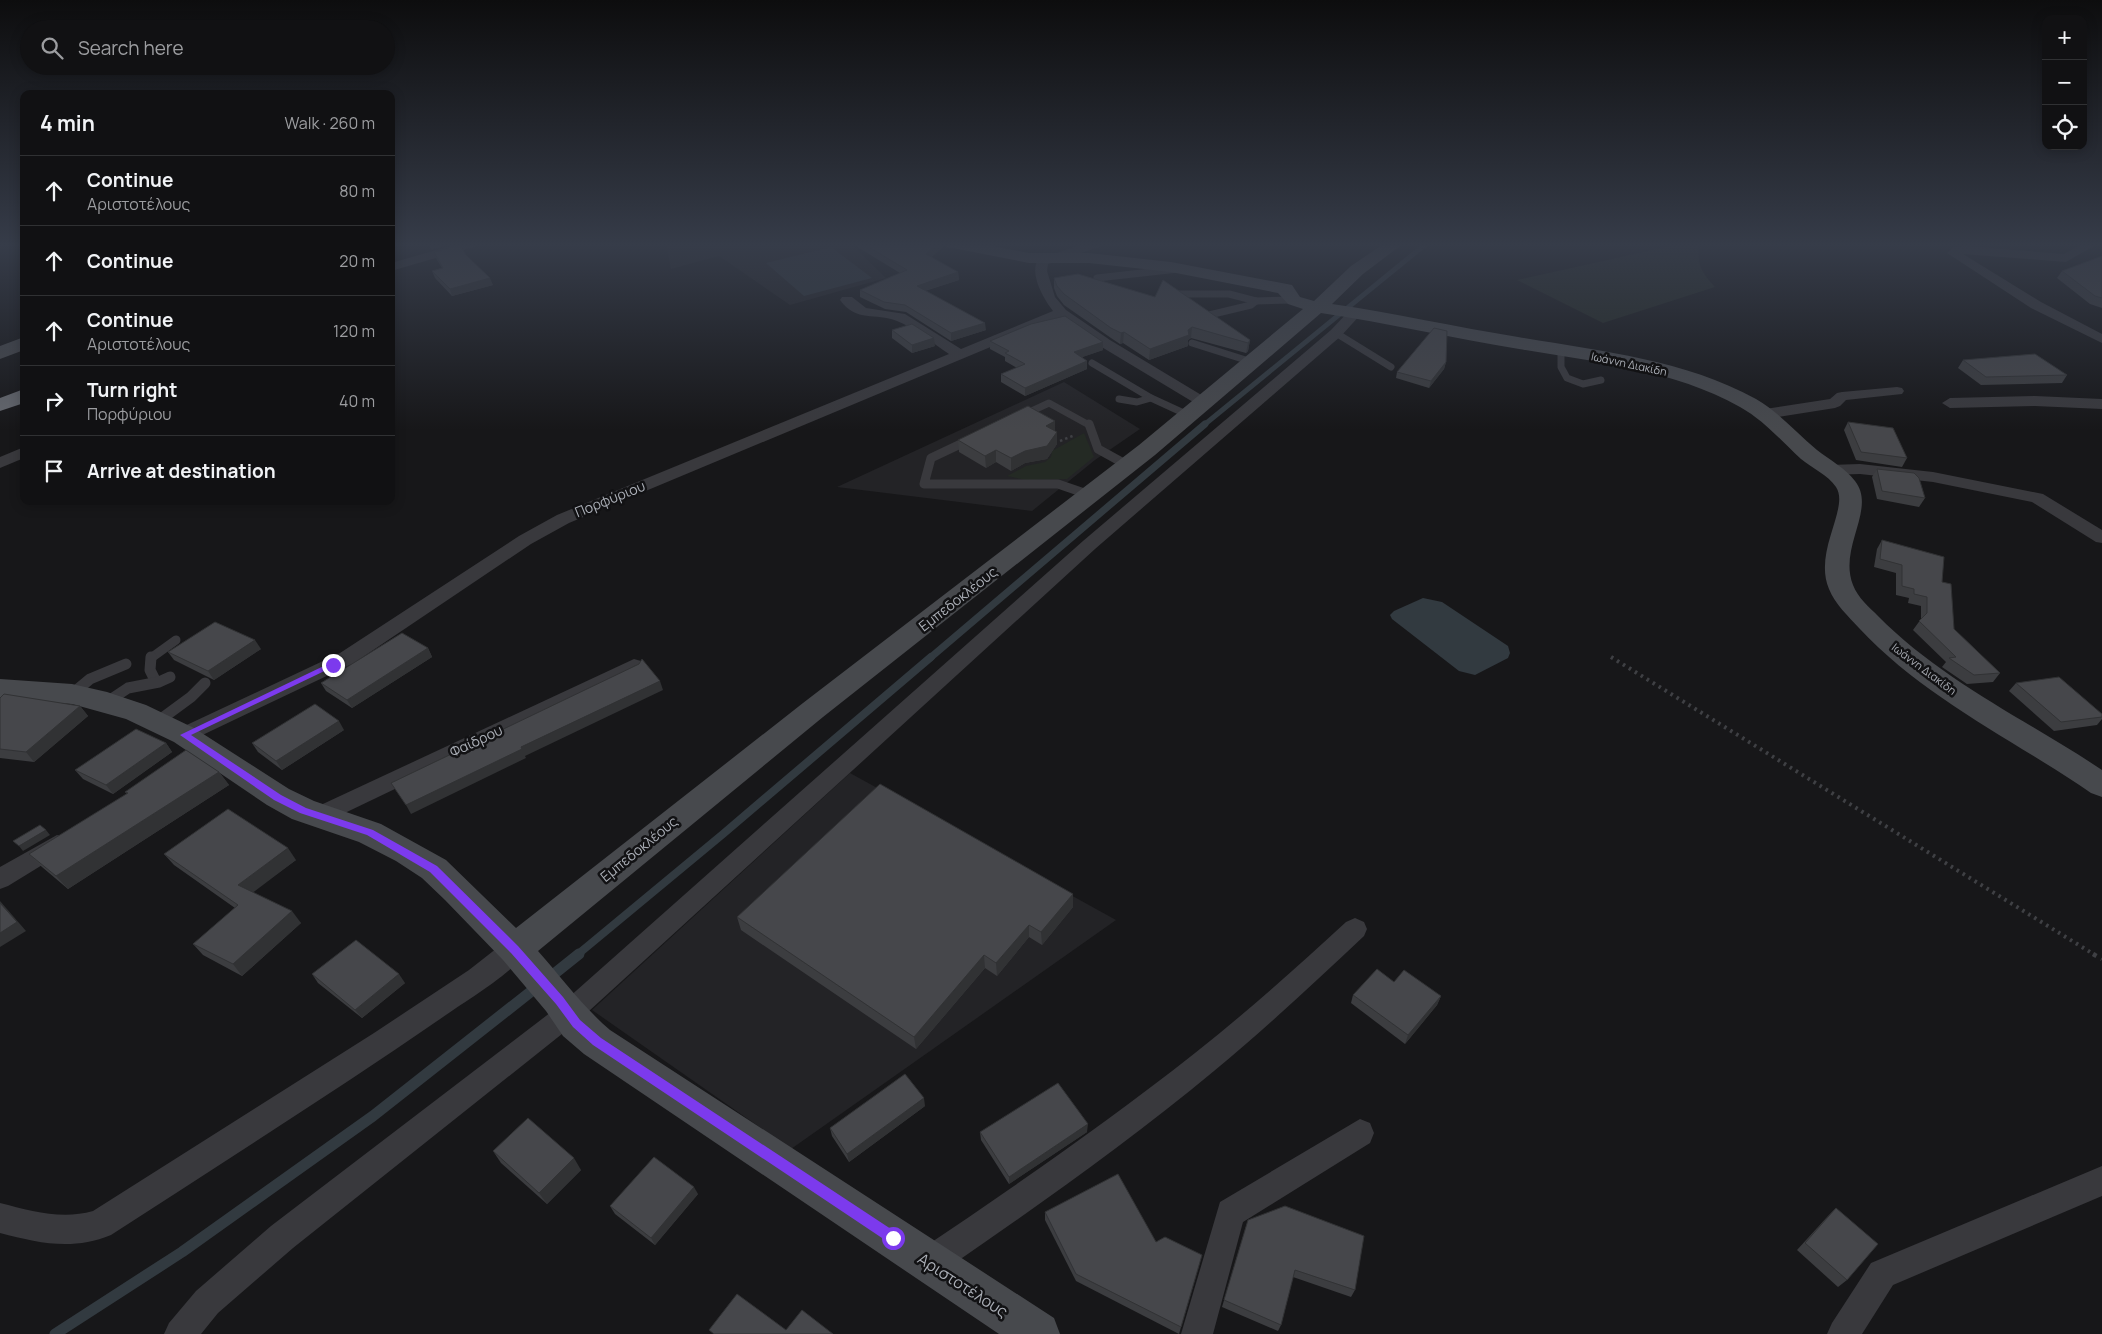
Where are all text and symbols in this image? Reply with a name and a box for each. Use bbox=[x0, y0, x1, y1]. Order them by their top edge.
map controls bbox=[2042, 15, 2087, 150]
button: + bbox=[2042, 15, 2087, 60]
search box bbox=[20, 20, 395, 75]
icon: search bbox=[38, 34, 66, 62]
text: Search here bbox=[78, 35, 184, 61]
button: − bbox=[2042, 60, 2087, 105]
button: locate bbox=[2042, 105, 2087, 150]
text: 4 min bbox=[40, 109, 95, 137]
text: Walk · 260 m bbox=[285, 112, 375, 134]
text: Continue bbox=[87, 167, 173, 193]
icon: ahead bbox=[40, 177, 68, 205]
text: 80 m bbox=[339, 180, 375, 202]
text: Αριστοτέλους bbox=[87, 193, 190, 215]
icon: ahead bbox=[40, 247, 68, 275]
text: Continue bbox=[87, 248, 173, 274]
text: 20 m bbox=[339, 250, 375, 272]
text: Continue bbox=[87, 307, 173, 333]
icon: ahead bbox=[40, 317, 68, 345]
text: 120 m bbox=[333, 320, 375, 342]
text: Αριστοτέλους bbox=[87, 333, 190, 355]
street label: Ιωάννη Διακίδη bbox=[1590, 348, 1668, 379]
text: Turn right bbox=[87, 377, 177, 403]
icon: right bbox=[40, 387, 68, 415]
text: 40 m bbox=[339, 390, 375, 412]
text: Πορφύριου bbox=[87, 403, 172, 425]
icon: arrive bbox=[40, 457, 68, 485]
text: Arrive at destination bbox=[87, 458, 276, 484]
street label: Πορφύριου bbox=[572, 476, 648, 521]
street label: Εμπεδοκλέους bbox=[915, 562, 1001, 635]
street label: Ιωάννη Διακίδη bbox=[1889, 639, 1960, 698]
route end bbox=[322, 654, 345, 677]
street label: Φαίδρου bbox=[446, 720, 505, 761]
street label: Εμπεδοκλέους bbox=[596, 811, 682, 886]
route start bbox=[882, 1227, 905, 1250]
street label: Αριστοτέλους bbox=[914, 1248, 1012, 1322]

